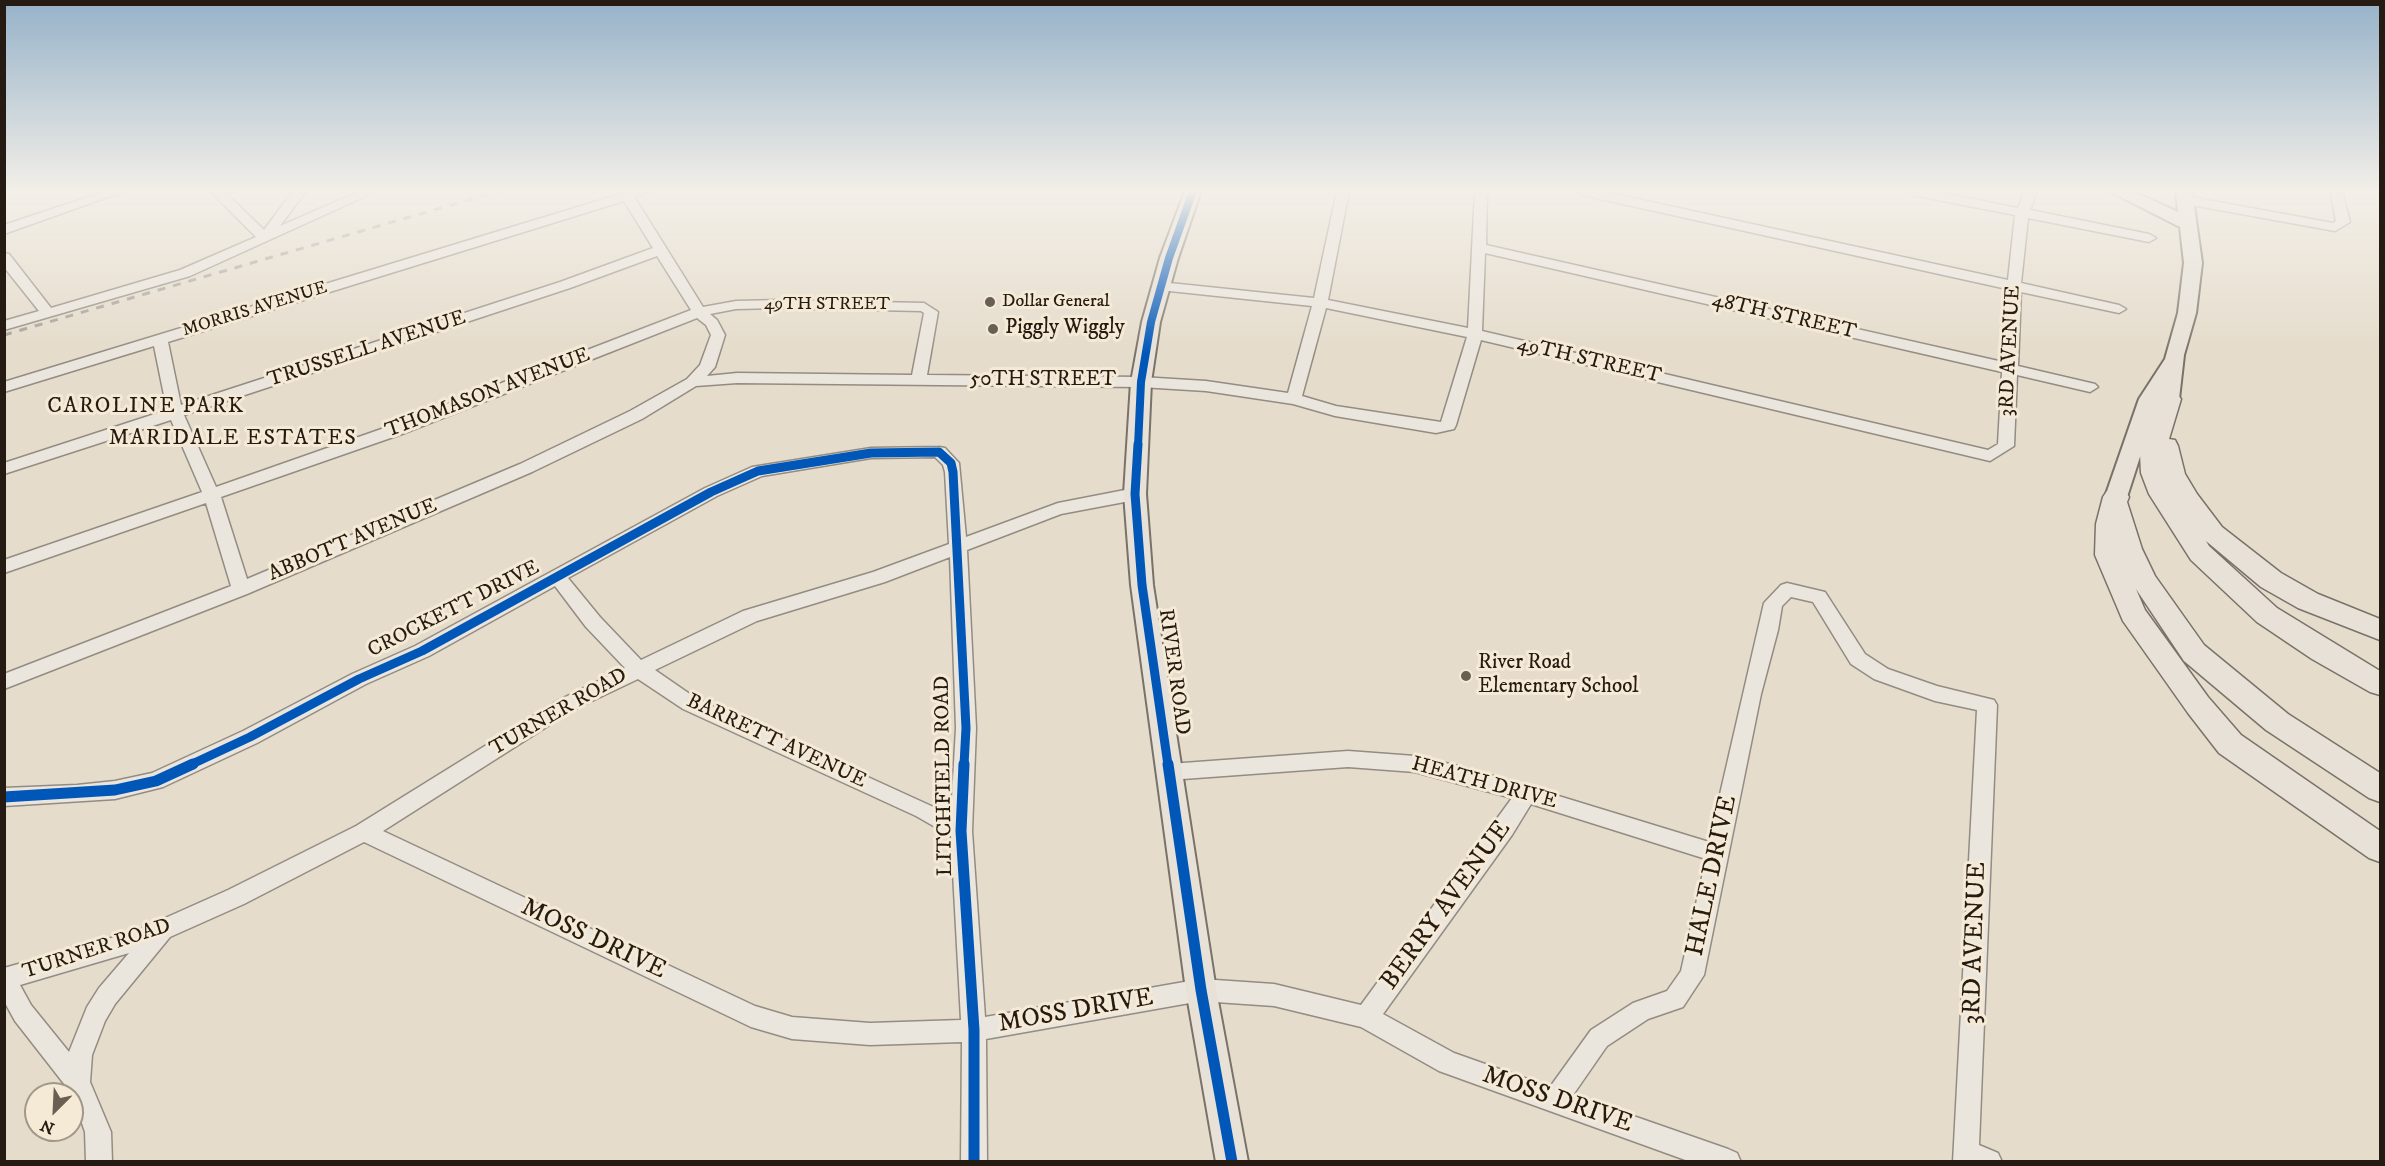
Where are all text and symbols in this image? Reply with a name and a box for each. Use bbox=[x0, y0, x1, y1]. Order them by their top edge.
street label: MORRIS AVENUE bbox=[180, 278, 330, 342]
street label: 3RD AVENUE bbox=[1995, 285, 2027, 417]
street label: 48TH STREET bbox=[1709, 288, 1859, 346]
place label: Dollar General bbox=[1002, 291, 1110, 313]
street label: 49TH STREET bbox=[764, 294, 890, 316]
marker: Dollar General bbox=[983, 295, 997, 309]
street label: TRUSSELL AVENUE bbox=[265, 306, 469, 394]
place label: Piggly Wiggly bbox=[1005, 316, 1125, 342]
marker: Piggly Wiggly bbox=[986, 322, 1000, 336]
street label: 49TH STREET bbox=[1514, 332, 1664, 390]
street label: THOMASON AVENUE bbox=[382, 343, 594, 445]
street label: 50TH STREET bbox=[970, 368, 1116, 394]
district label: CAROLINE PARK bbox=[47, 394, 245, 420]
district label: MARIDALE ESTATES bbox=[109, 426, 357, 452]
street label: ABBOTT AVENUE bbox=[265, 494, 441, 588]
street label: CROCKETT DRIVE bbox=[364, 556, 544, 664]
street label: RIVER ROAD bbox=[1152, 607, 1194, 737]
place label: River Road Elementary School bbox=[1478, 651, 1639, 701]
street label: TURNER ROAD bbox=[486, 664, 632, 762]
marker: River Road Elementary School bbox=[1459, 669, 1473, 683]
street label: LITCHFIELD ROAD bbox=[931, 676, 959, 876]
street label: BARRETT AVENUE bbox=[682, 689, 870, 795]
street label: HEATH DRIVE bbox=[1408, 752, 1560, 816]
street label: HALE DRIVE bbox=[1681, 793, 1745, 959]
street label: BERRY AVENUE bbox=[1375, 815, 1519, 997]
street label: 3RD AVENUE bbox=[1958, 861, 1994, 1025]
street label: MOSS DRIVE bbox=[515, 893, 671, 987]
street label: TURNER ROAD bbox=[20, 914, 174, 986]
street label: MOSS DRIVE bbox=[996, 983, 1156, 1041]
street label: MOSS DRIVE bbox=[1478, 1061, 1636, 1141]
north arrow bbox=[24, 1082, 84, 1142]
text: N bbox=[37, 1115, 58, 1138]

